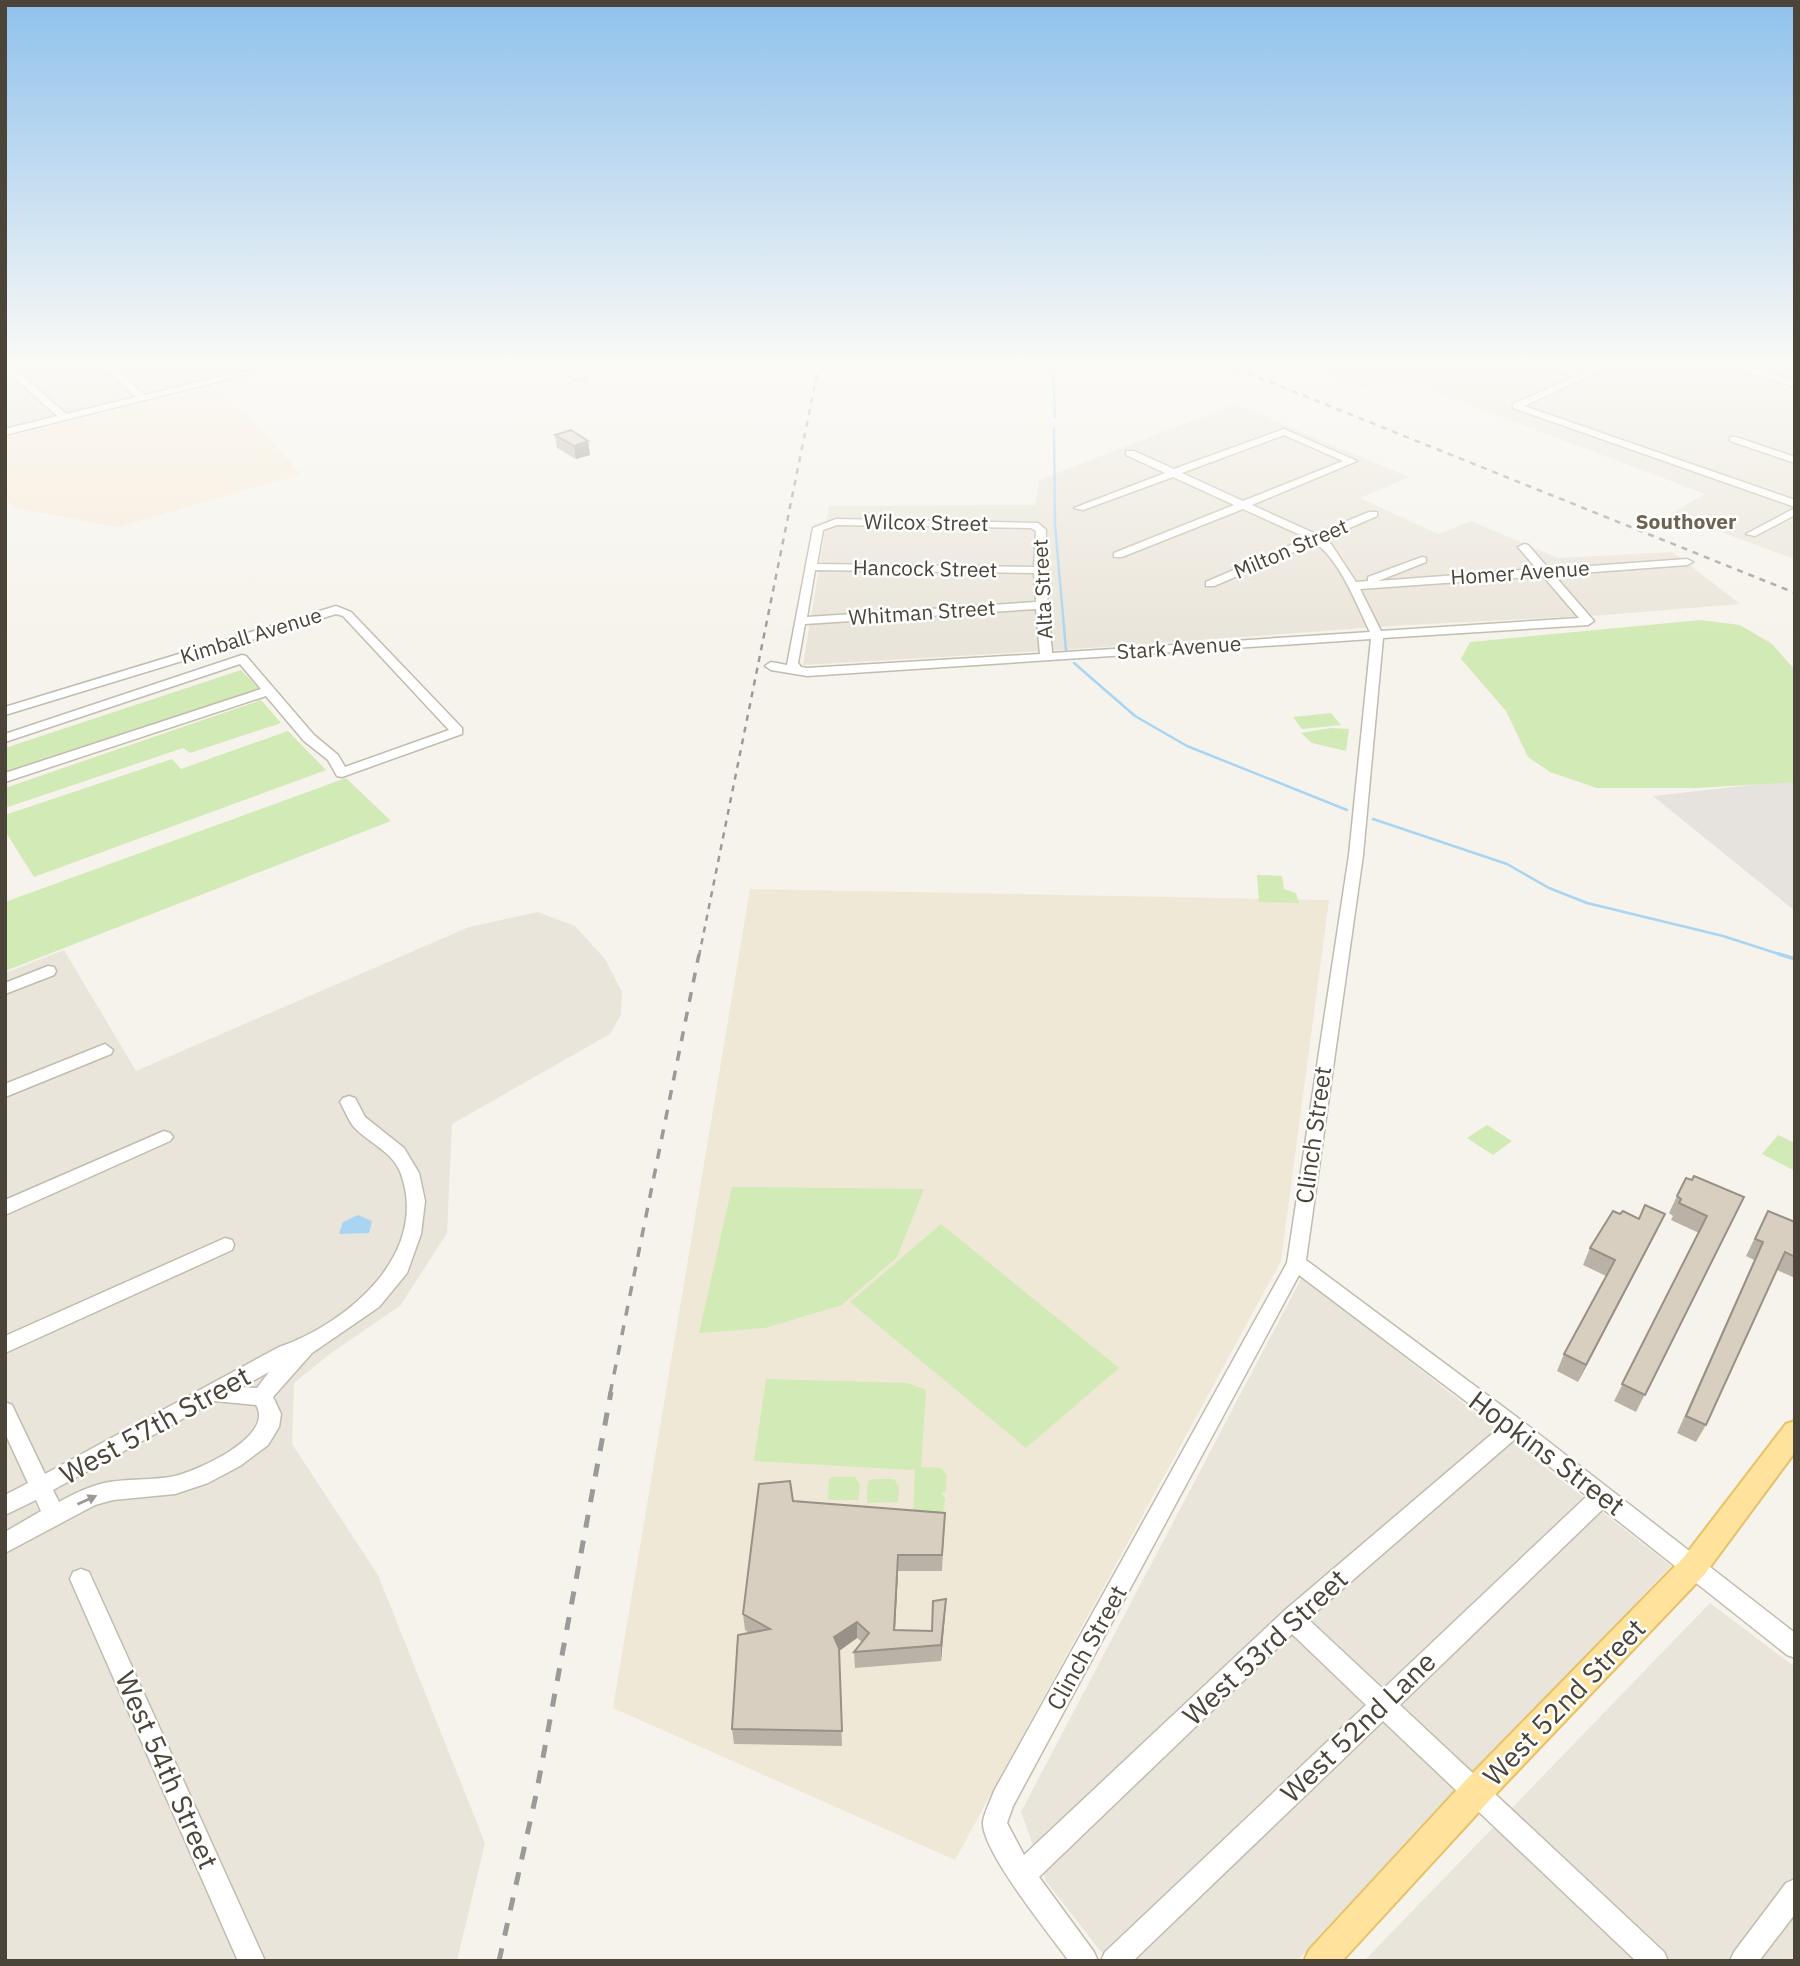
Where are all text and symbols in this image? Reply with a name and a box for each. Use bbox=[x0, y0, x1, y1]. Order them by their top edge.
street label: Wilcox Street bbox=[863, 507, 989, 537]
district label: Southover bbox=[1635, 507, 1737, 535]
street label: Milton Street bbox=[1229, 511, 1352, 585]
street label: Alta Street bbox=[1025, 538, 1059, 640]
street label: Hancock Street bbox=[853, 553, 997, 583]
street label: Homer Avenue bbox=[1449, 553, 1590, 591]
street label: Whitman Street bbox=[847, 593, 996, 631]
street label: Kimball Avenue bbox=[176, 600, 325, 670]
street label: Stark Avenue bbox=[1116, 629, 1242, 665]
street label: Clinch Street bbox=[1288, 1064, 1338, 1206]
street label: West 57th Street bbox=[53, 1357, 257, 1492]
street label: Hopkins Street bbox=[1462, 1382, 1633, 1523]
one-way arrow bbox=[77, 1494, 97, 1506]
street label: West 53rd Street bbox=[1174, 1560, 1355, 1733]
street label: Clinch Street bbox=[1039, 1579, 1134, 1716]
street label: West 52nd Street bbox=[1474, 1610, 1653, 1793]
street label: West 52nd Lane bbox=[1272, 1643, 1443, 1810]
street label: West 54th Street bbox=[107, 1665, 228, 1874]

